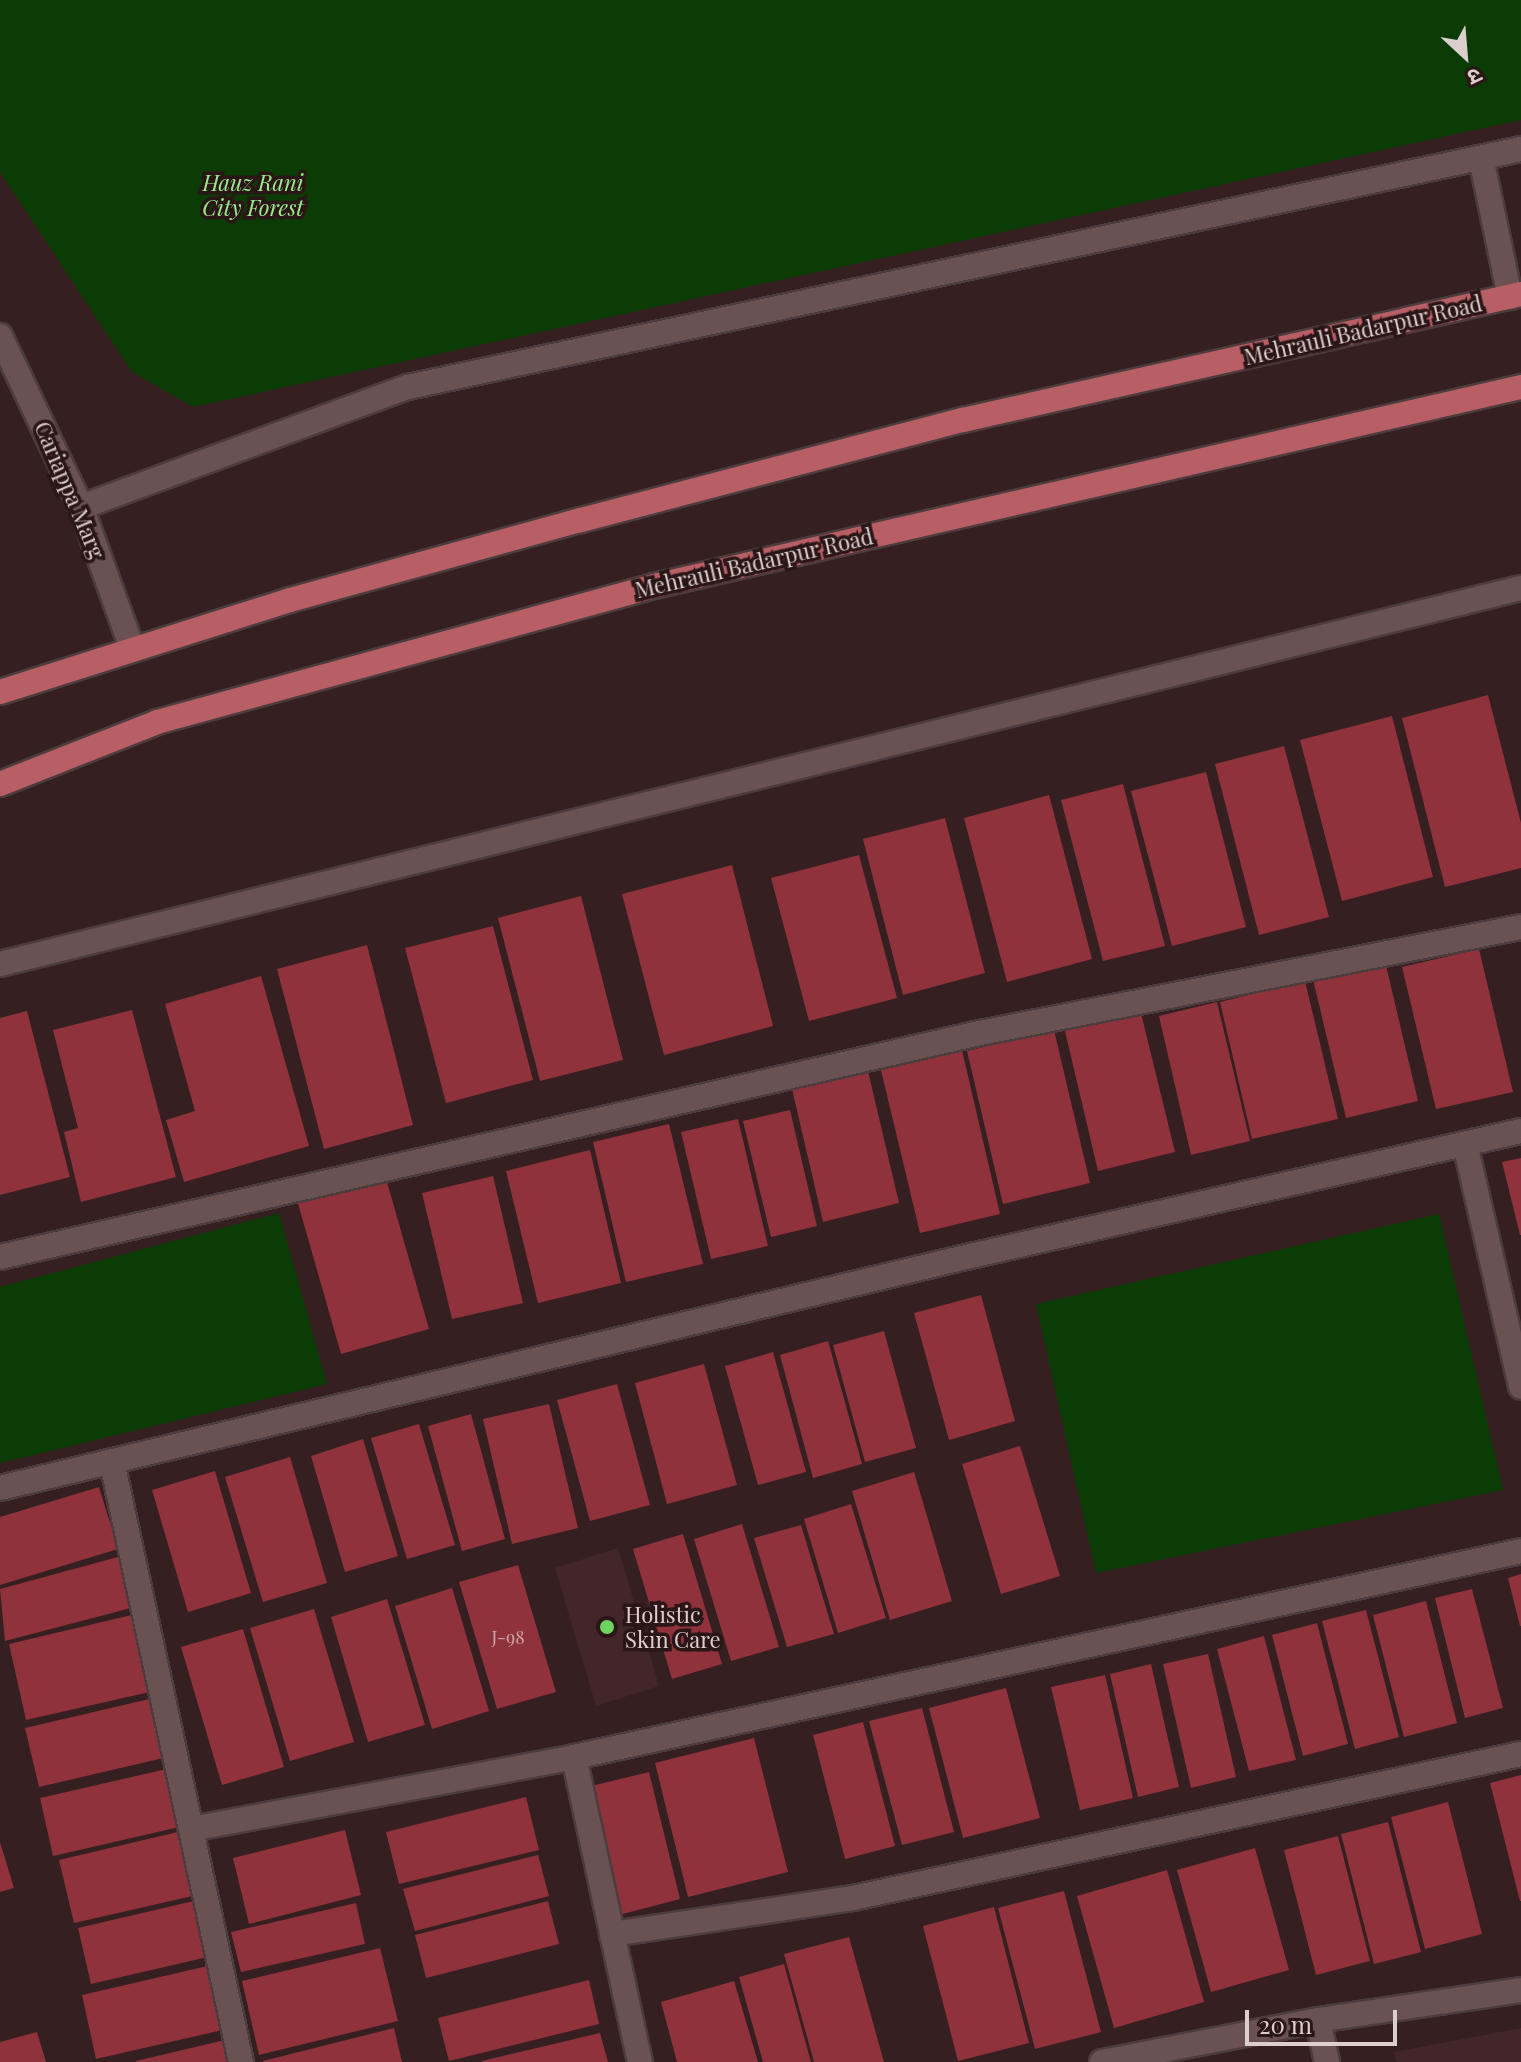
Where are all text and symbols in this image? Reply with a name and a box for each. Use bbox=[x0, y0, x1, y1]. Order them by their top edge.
north arrow bbox=[1425, 16, 1505, 96]
text: उ bbox=[1463, 61, 1488, 94]
park label: Hauz Rani City Forest bbox=[202, 169, 304, 220]
street label: Mehrauli Badarpur Road bbox=[1241, 290, 1485, 370]
street label: Cariappa Marg bbox=[29, 417, 111, 563]
street label: Mehrauli Badarpur Road bbox=[632, 523, 876, 603]
place label: Holistic Skin Care bbox=[625, 1601, 721, 1652]
marker: Holistic Skin Care bbox=[596, 1616, 618, 1638]
house number: J-98 bbox=[491, 1626, 525, 1648]
scale bar bbox=[1249, 1994, 1401, 2044]
text: 20 m bbox=[1259, 2008, 1312, 2040]

